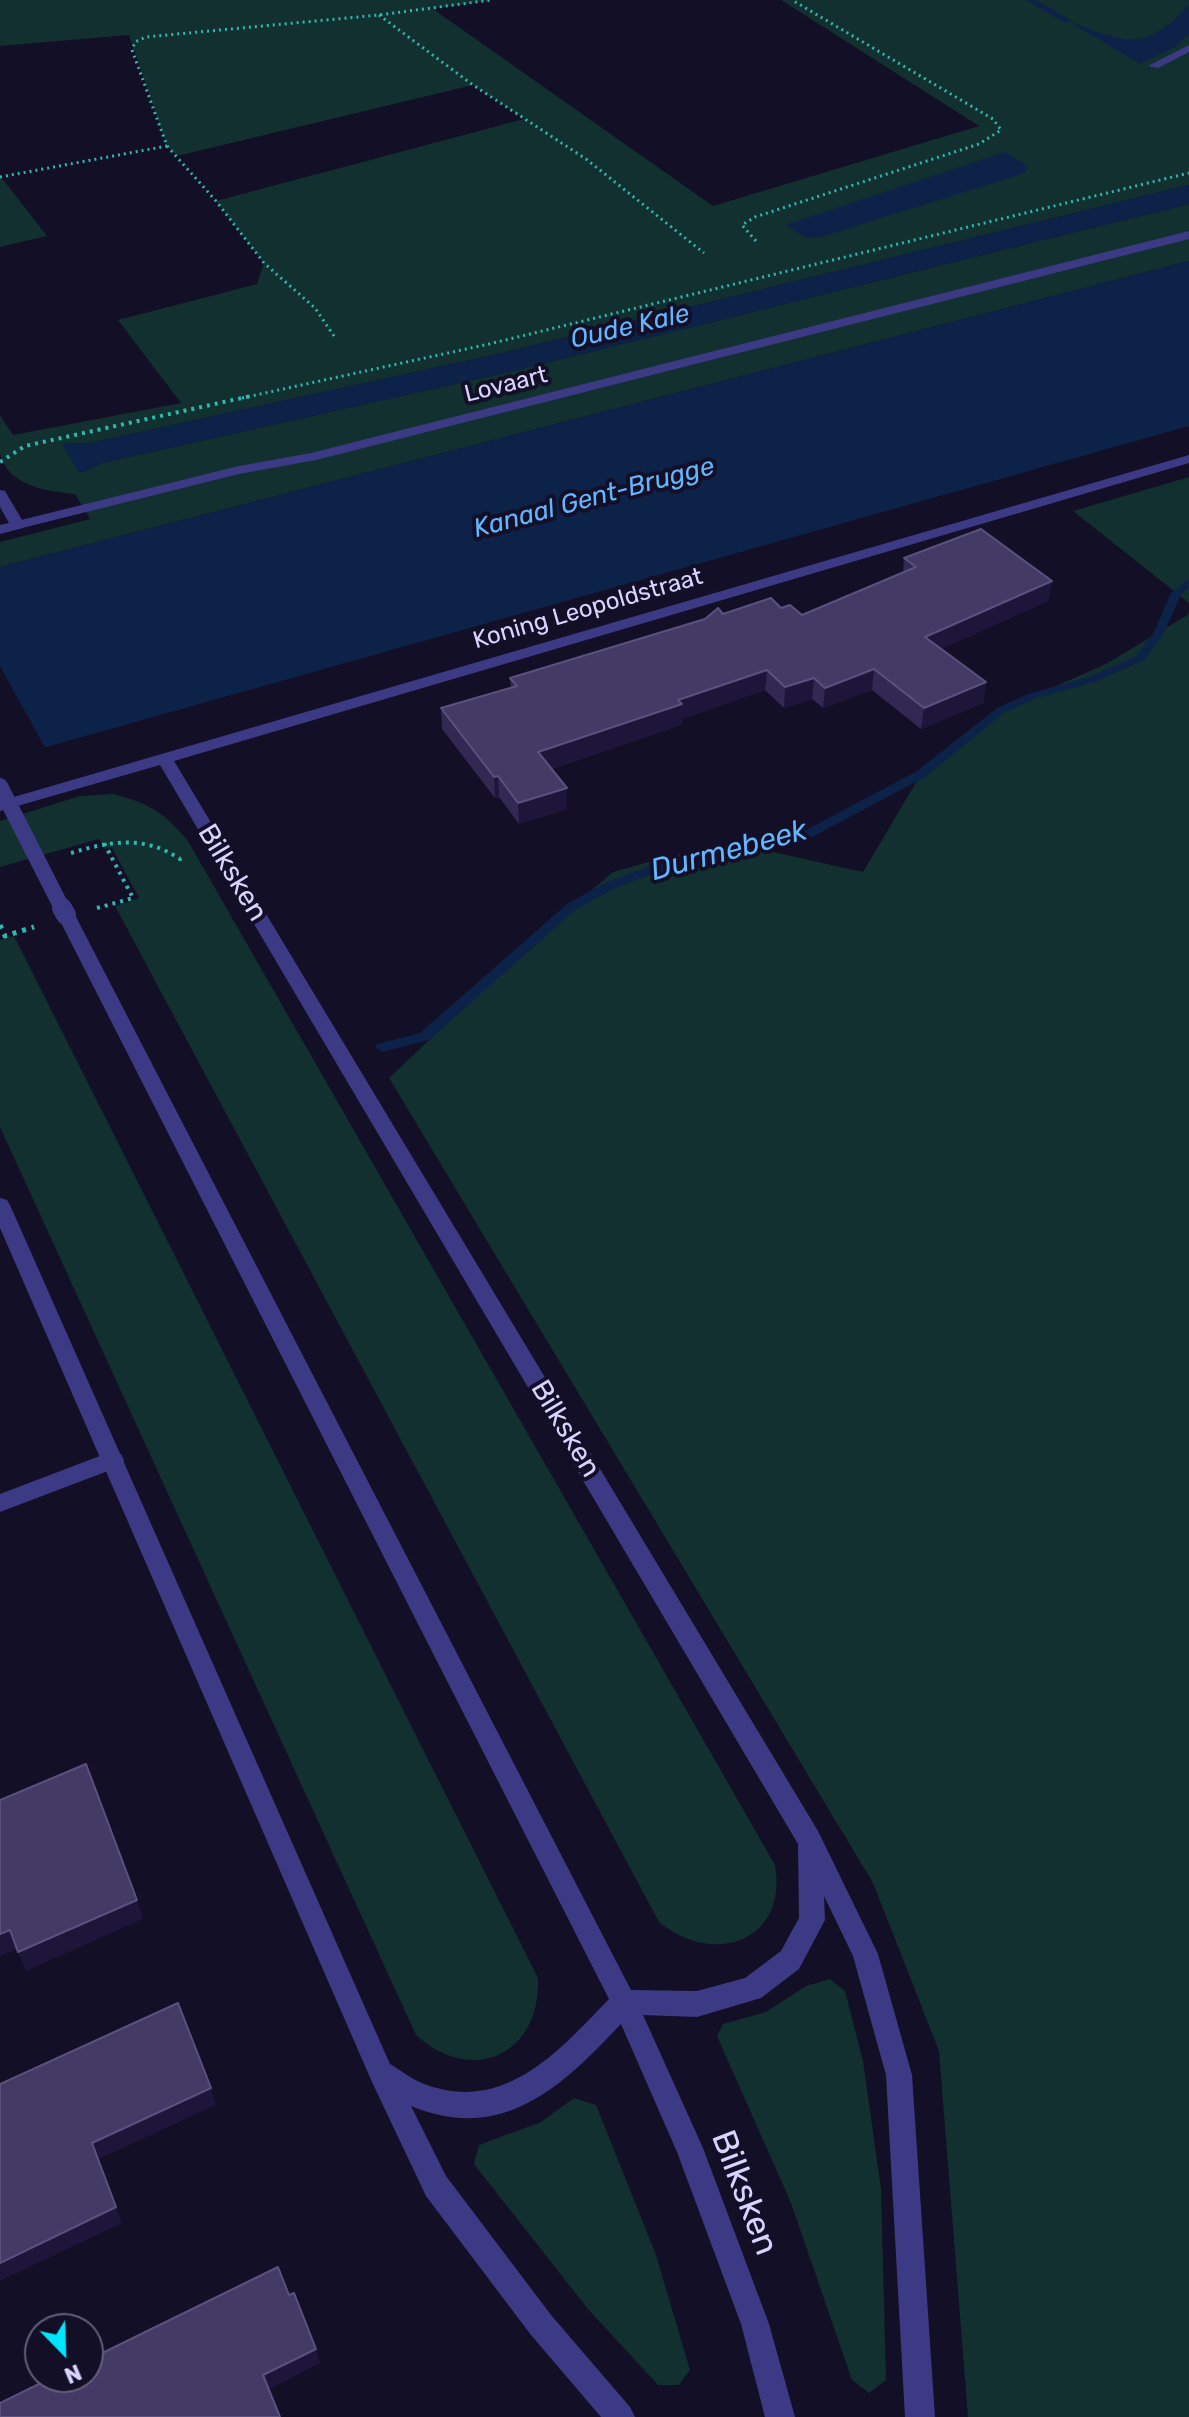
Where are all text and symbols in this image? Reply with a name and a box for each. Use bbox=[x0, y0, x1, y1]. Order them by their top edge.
water label: Oude Kale bbox=[567, 298, 693, 356]
street label: Lovaart bbox=[462, 361, 550, 409]
water label: Kanaal Gent-Brugge bbox=[470, 451, 718, 545]
street label: Koning Leopoldstraat bbox=[470, 562, 706, 656]
water label: Durmebeek bbox=[647, 813, 811, 889]
street label: Bilksken bbox=[190, 818, 274, 928]
street label: Bilksken bbox=[523, 1374, 607, 1484]
street label: Bilksken bbox=[702, 2125, 786, 2261]
north arrow bbox=[24, 2313, 104, 2393]
text: N bbox=[60, 2358, 85, 2389]

